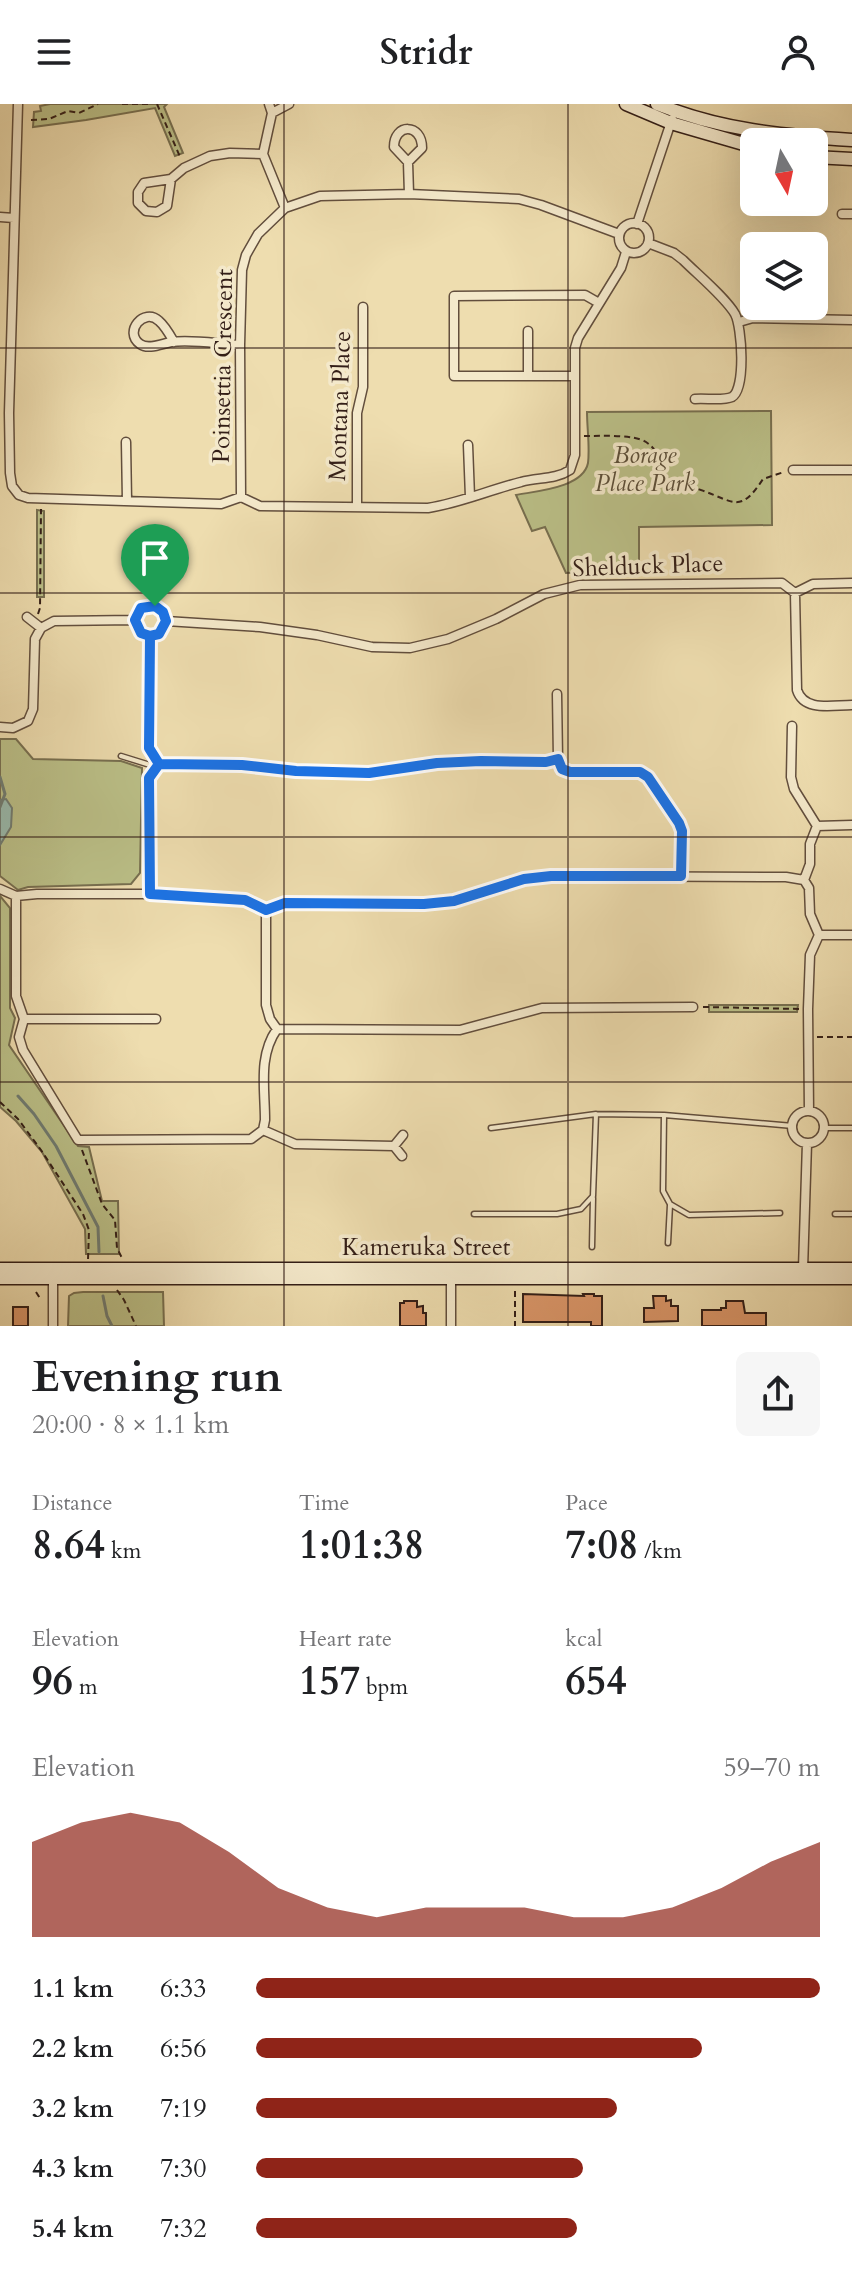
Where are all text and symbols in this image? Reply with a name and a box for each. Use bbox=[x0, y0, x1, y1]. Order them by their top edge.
text: Stridr bbox=[380, 28, 472, 77]
icon: menu bbox=[32, 30, 76, 74]
icon: person bbox=[776, 30, 820, 74]
north arrow bbox=[740, 128, 828, 216]
map controls bbox=[740, 128, 828, 320]
button: layers bbox=[740, 232, 828, 320]
street label: Poinsettia Crescent bbox=[205, 268, 241, 463]
street label: Montana Place bbox=[321, 330, 359, 482]
park label: Borage Place Park bbox=[595, 439, 695, 500]
pin bbox=[121, 524, 189, 606]
icon: arrive bbox=[133, 536, 177, 580]
street label: Shelduck Place bbox=[572, 547, 724, 585]
street label: Kameruka Street bbox=[342, 1231, 511, 1264]
text: Evening run bbox=[32, 1347, 282, 1407]
button: share bbox=[736, 1352, 820, 1436]
text: 20:00 · 8 × 1.1 km bbox=[32, 1407, 229, 1442]
text: Distance bbox=[32, 1488, 112, 1518]
text: Time bbox=[299, 1488, 350, 1518]
text: Pace bbox=[565, 1488, 608, 1518]
text: 8.64 bbox=[32, 1518, 105, 1573]
text: 1:01:38 bbox=[299, 1518, 424, 1573]
text: 7:08 bbox=[565, 1518, 638, 1573]
text: km bbox=[105, 1536, 141, 1566]
text: /km bbox=[638, 1536, 682, 1566]
text: Elevation bbox=[32, 1624, 119, 1654]
text: Heart rate bbox=[299, 1624, 392, 1654]
text: kcal bbox=[565, 1624, 602, 1654]
text: 96 bbox=[32, 1654, 73, 1709]
text: 157 bbox=[299, 1654, 360, 1709]
text: 654 bbox=[565, 1654, 627, 1709]
text: m bbox=[73, 1672, 98, 1702]
text: bpm bbox=[360, 1672, 408, 1702]
text: Elevation bbox=[32, 1750, 135, 1785]
text: 59–70 m bbox=[723, 1750, 820, 1785]
text: 1.1 km bbox=[32, 1971, 113, 2006]
text: 6:33 bbox=[160, 1971, 207, 2006]
text: 2.2 km bbox=[32, 2031, 113, 2066]
text: 6:56 bbox=[160, 2031, 207, 2066]
text: 3.2 km bbox=[32, 2091, 113, 2126]
text: 7:19 bbox=[160, 2091, 207, 2126]
text: 4.3 km bbox=[32, 2151, 113, 2186]
text: 7:30 bbox=[160, 2151, 207, 2186]
text: 5.4 km bbox=[32, 2211, 113, 2246]
text: 7:32 bbox=[160, 2211, 207, 2246]

